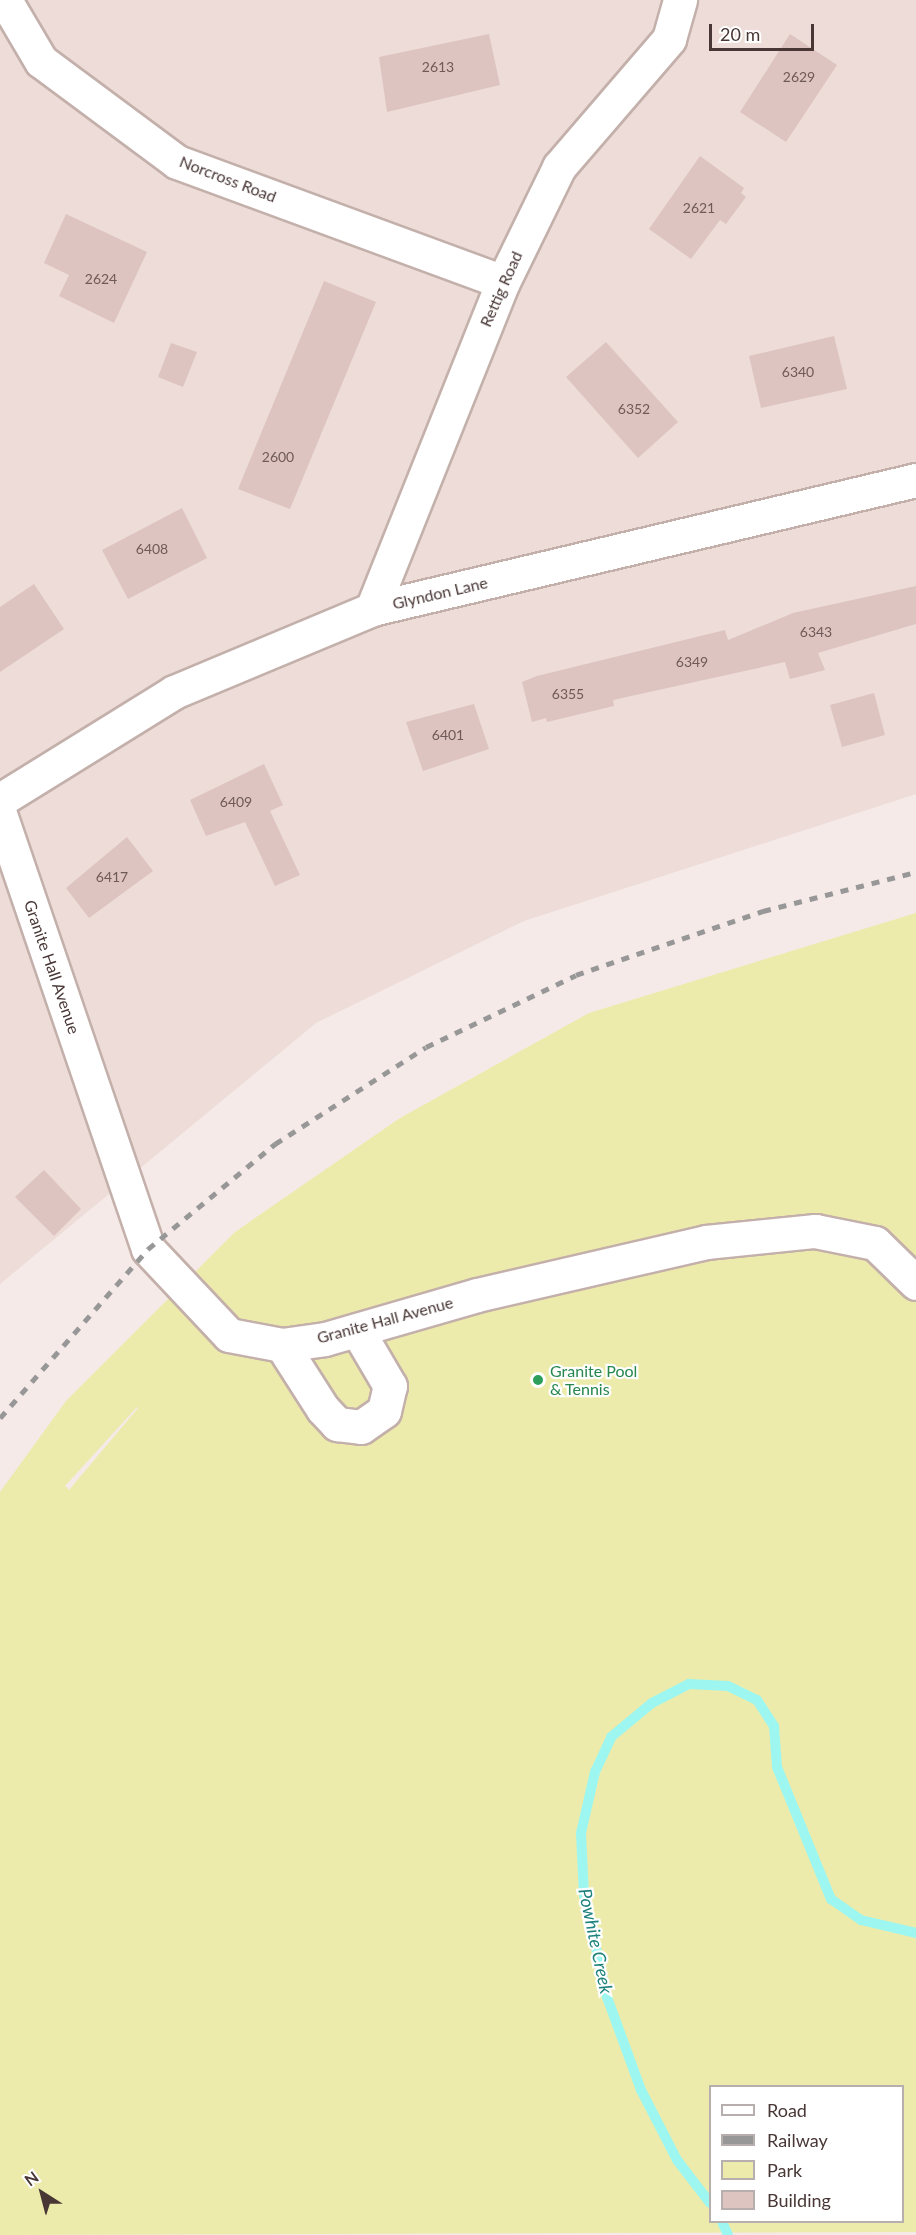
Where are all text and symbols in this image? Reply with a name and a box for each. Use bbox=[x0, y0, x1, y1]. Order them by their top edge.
scale bar bbox=[712, 12, 817, 50]
text: 20 m bbox=[720, 23, 760, 45]
house number: 2613 bbox=[422, 59, 454, 75]
house number: 2629 bbox=[783, 69, 815, 85]
street label: Norcross Road bbox=[177, 152, 279, 206]
house number: 2621 bbox=[683, 200, 715, 216]
street label: Rettig Road bbox=[476, 248, 526, 330]
house number: 2624 bbox=[85, 271, 117, 287]
house number: 6340 bbox=[782, 364, 814, 380]
house number: 6352 bbox=[618, 401, 650, 417]
house number: 2600 bbox=[262, 449, 294, 465]
house number: 6408 bbox=[136, 541, 168, 557]
street label: Glyndon Lane bbox=[391, 573, 489, 613]
house number: 6343 bbox=[800, 624, 832, 640]
house number: 6349 bbox=[676, 654, 708, 670]
house number: 6355 bbox=[552, 686, 584, 702]
house number: 6401 bbox=[432, 727, 464, 743]
house number: 6409 bbox=[220, 794, 252, 810]
house number: 6417 bbox=[96, 869, 128, 885]
street label: Granite Hall Avenue bbox=[20, 897, 84, 1037]
street label: Granite Hall Avenue bbox=[315, 1293, 455, 1347]
place label: Granite Pool & Tennis bbox=[550, 1361, 637, 1399]
marker: Granite Pool & Tennis bbox=[531, 1373, 545, 1387]
water label: Powhite Creek bbox=[574, 1886, 618, 1996]
legend bbox=[709, 2085, 904, 2223]
text: Road bbox=[767, 2099, 807, 2121]
text: Railway bbox=[767, 2129, 828, 2151]
text: Park bbox=[767, 2159, 802, 2181]
north arrow bbox=[12, 2163, 72, 2223]
text: N bbox=[21, 2167, 42, 2189]
text: Building bbox=[767, 2189, 831, 2211]

